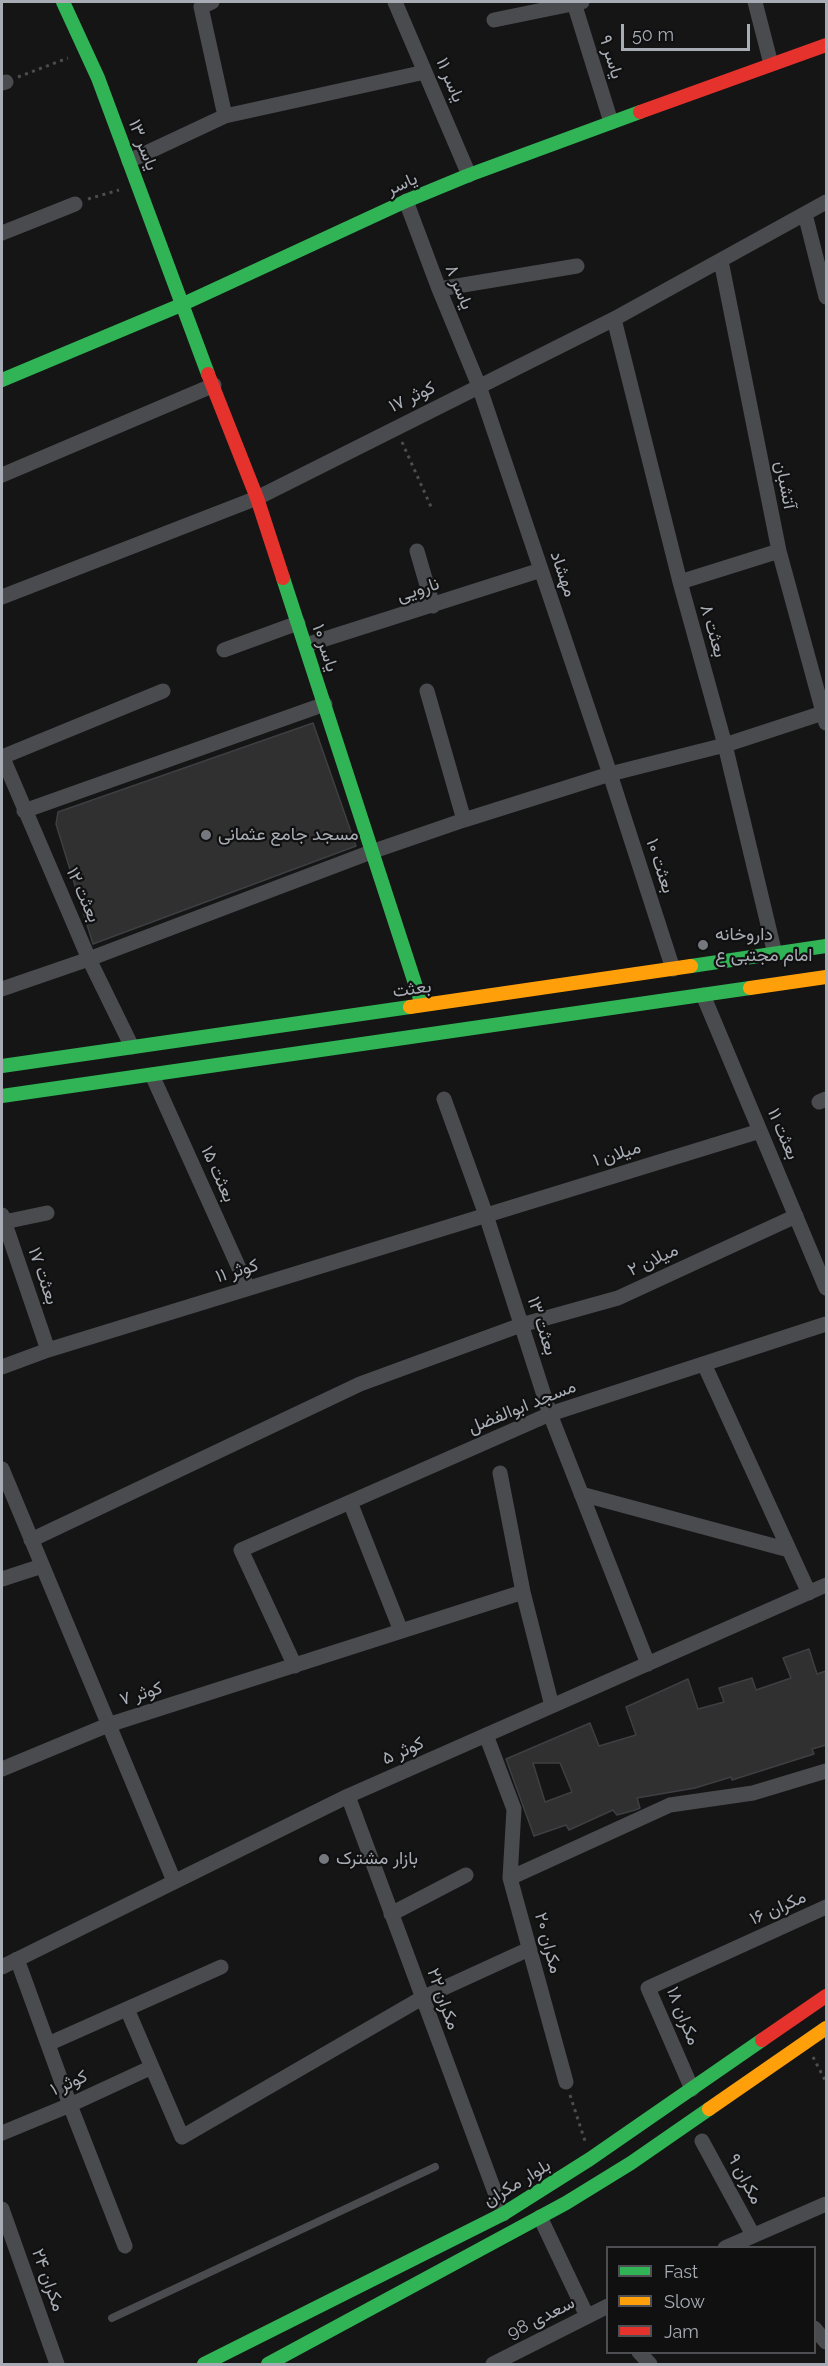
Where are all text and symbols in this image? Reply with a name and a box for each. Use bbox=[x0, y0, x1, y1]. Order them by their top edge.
scale bar bbox=[624, 12, 753, 50]
text: 50 m bbox=[632, 24, 674, 45]
street label: یاسر ۹ bbox=[594, 32, 628, 82]
street label: یاسر ۱۱ bbox=[431, 54, 469, 106]
street label: یاسر ۱۳ bbox=[123, 116, 163, 174]
street label: یاسر bbox=[383, 168, 421, 200]
street label: یاسر ۸ bbox=[440, 261, 478, 313]
street label: کوثر ۱۷ bbox=[385, 377, 439, 417]
street label: آتشبان bbox=[770, 459, 800, 511]
street label: مهشاد bbox=[545, 548, 581, 600]
street label: نارویی bbox=[394, 573, 442, 607]
street label: بعثت ۸ bbox=[695, 602, 731, 660]
street label: یاسر ۱۰ bbox=[307, 621, 343, 675]
place label: مسجد جامع عثمانی bbox=[218, 824, 359, 846]
marker: مسجد جامع عثمانی bbox=[199, 828, 213, 842]
street label: بعثت ۱۰ bbox=[641, 836, 679, 896]
street label: بعثت ۱۲ bbox=[61, 864, 105, 926]
place label: داروخانه امام مجتبی ع bbox=[715, 924, 812, 966]
marker: داروخانه امام مجتبی ع bbox=[696, 938, 710, 952]
street label: بعثت bbox=[391, 976, 433, 1002]
street label: بعثت ۱۱ bbox=[763, 1105, 803, 1163]
street label: میلان ۱ bbox=[590, 1137, 644, 1171]
street label: بعثت ۱۵ bbox=[196, 1143, 240, 1205]
street label: میلان ۲ bbox=[624, 1239, 682, 1281]
street label: بعثت ۱۷ bbox=[23, 1245, 63, 1307]
street label: کوثر ۱۱ bbox=[213, 1254, 261, 1288]
street label: بعثت ۱۳ bbox=[522, 1294, 562, 1358]
street label: مسجد ابوالفضل bbox=[465, 1376, 579, 1438]
street label: کوثر ۷ bbox=[117, 1677, 165, 1711]
street label: کوثر ۵ bbox=[379, 1732, 427, 1770]
place label: بازار مشترک bbox=[336, 1848, 418, 1870]
marker: بازار مشترک bbox=[317, 1852, 331, 1866]
street label: مکران ۱۶ bbox=[746, 1886, 810, 1930]
street label: مکران ۲۰ bbox=[529, 1910, 567, 1976]
street label: مکران ۲۲ bbox=[422, 1965, 464, 2033]
street label: مکران ۱۸ bbox=[662, 1984, 704, 2048]
street label: کوثر ۱ bbox=[47, 2065, 91, 2101]
street label: مکران ۹ bbox=[723, 2150, 767, 2208]
street label: بلوار مکران bbox=[479, 2154, 555, 2212]
street label: مکران ۲۴ bbox=[27, 2246, 69, 2314]
legend bbox=[606, 2246, 816, 2354]
text: Fast bbox=[664, 2261, 698, 2282]
text: Slow bbox=[664, 2291, 705, 2312]
street label: سعدی 98 bbox=[504, 2292, 578, 2344]
text: Jam bbox=[664, 2321, 699, 2342]

